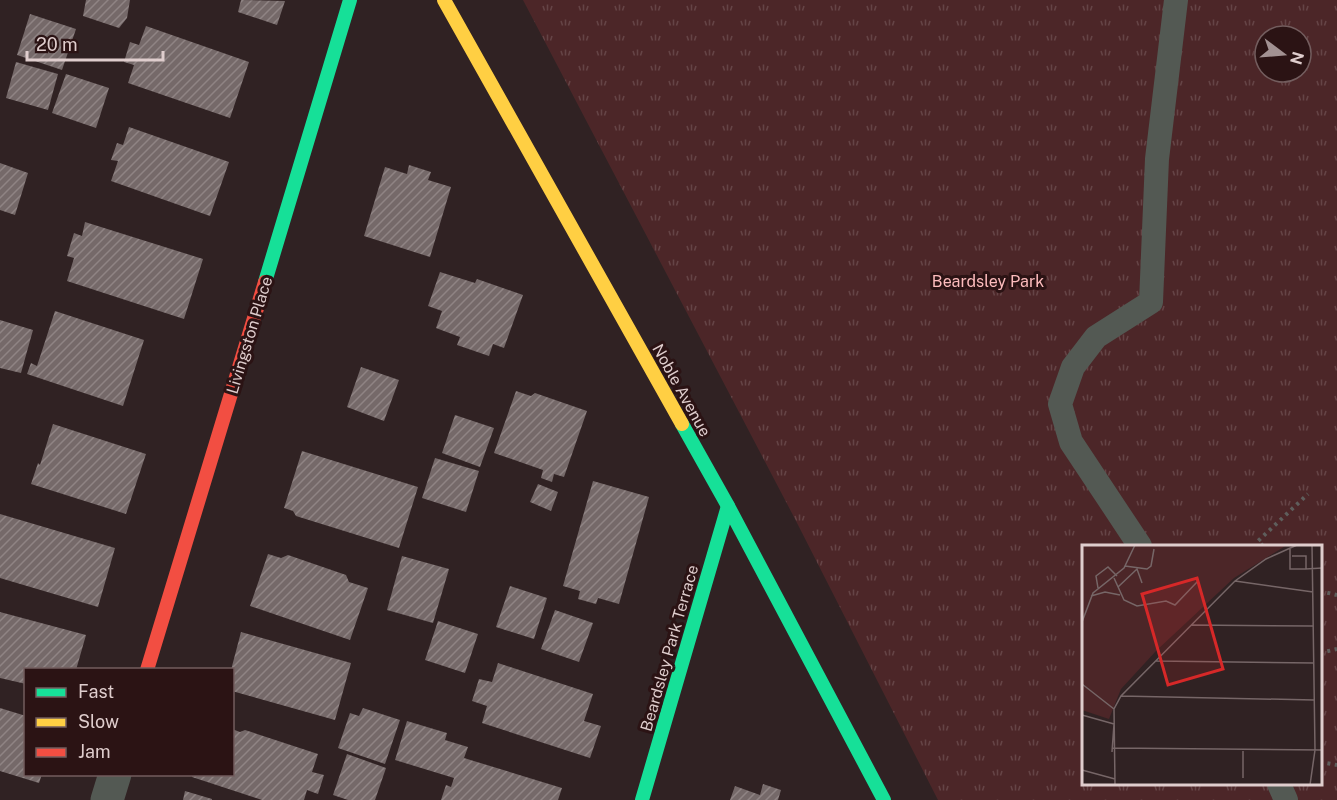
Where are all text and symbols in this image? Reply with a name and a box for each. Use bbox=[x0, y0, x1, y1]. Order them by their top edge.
scale bar bbox=[27, 24, 164, 62]
north arrow bbox=[1253, 24, 1313, 84]
text: 20 m bbox=[36, 34, 78, 55]
text: N bbox=[1286, 49, 1308, 67]
park label: Beardsley Park bbox=[932, 272, 1044, 291]
street label: Livingston Place bbox=[223, 274, 276, 396]
street label: Noble Avenue bbox=[648, 341, 715, 440]
inset map bbox=[1082, 545, 1322, 785]
street label: Beardsley Park Terrace bbox=[637, 563, 702, 734]
legend bbox=[24, 668, 234, 776]
text: Fast bbox=[78, 681, 114, 702]
text: Slow bbox=[78, 711, 119, 732]
text: Jam bbox=[78, 741, 111, 762]

